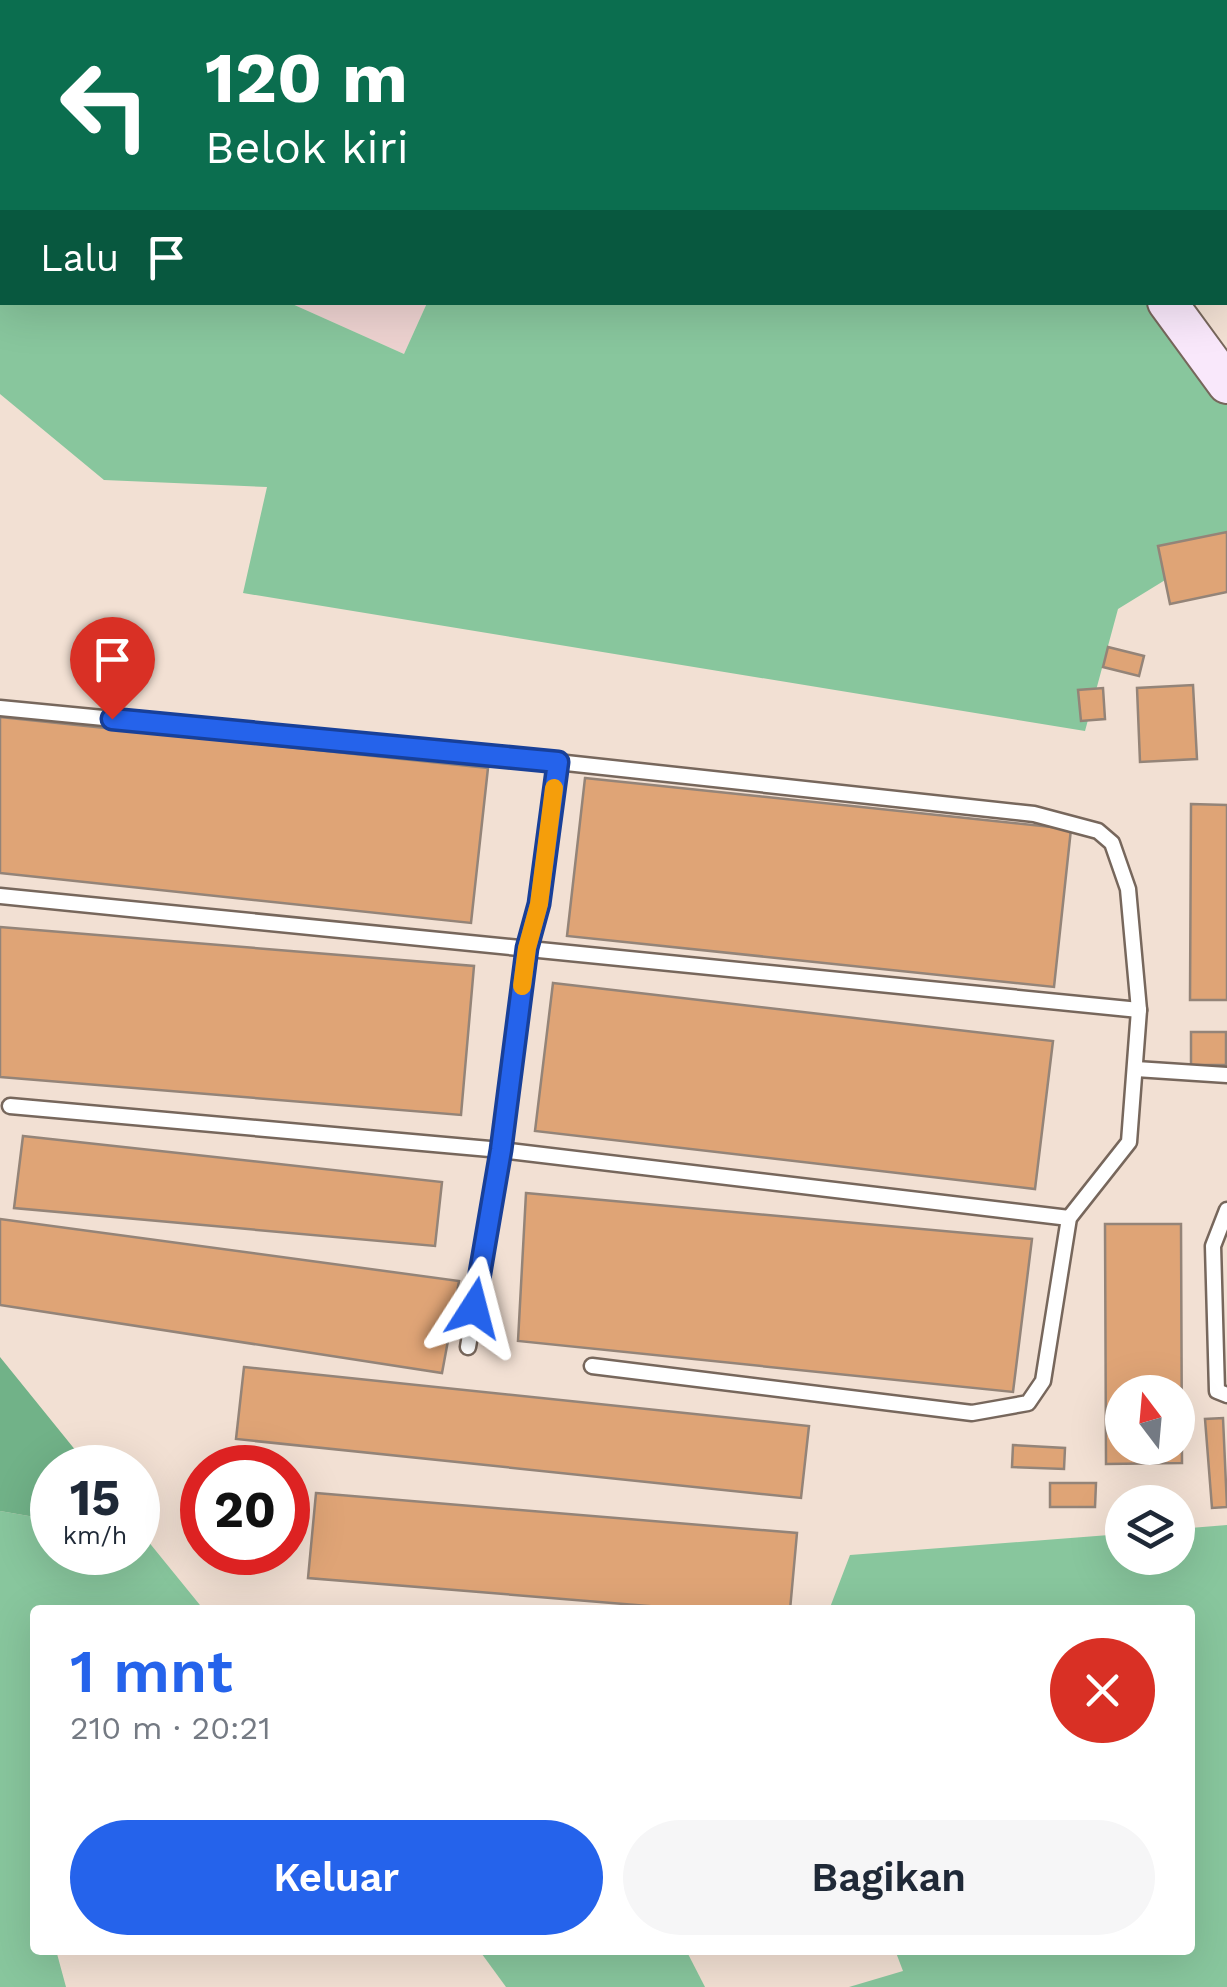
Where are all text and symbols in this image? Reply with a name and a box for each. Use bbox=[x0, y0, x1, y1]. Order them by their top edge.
text: 120 m bbox=[205, 37, 408, 119]
icon: left bbox=[40, 40, 170, 170]
text: Belok kiri bbox=[205, 121, 409, 174]
icon: arrive bbox=[139, 230, 194, 285]
text: Lalu bbox=[40, 236, 119, 280]
pin bbox=[70, 617, 155, 720]
icon: arrive bbox=[85, 632, 140, 687]
position arrow bbox=[422, 1256, 526, 1360]
north arrow bbox=[1105, 1375, 1195, 1465]
map controls bbox=[1105, 1375, 1195, 1575]
speed limit sign: 20 bbox=[180, 1445, 310, 1575]
text: 15 bbox=[70, 1468, 120, 1527]
button: layers bbox=[1105, 1485, 1195, 1575]
text: km/h bbox=[63, 1521, 127, 1550]
text: 1 mnt bbox=[70, 1636, 233, 1707]
button: close bbox=[1050, 1638, 1155, 1743]
text: 210 m · 20:21 bbox=[70, 1709, 271, 1747]
button: Keluar bbox=[70, 1820, 603, 1935]
button: Bagikan bbox=[623, 1820, 1155, 1935]

